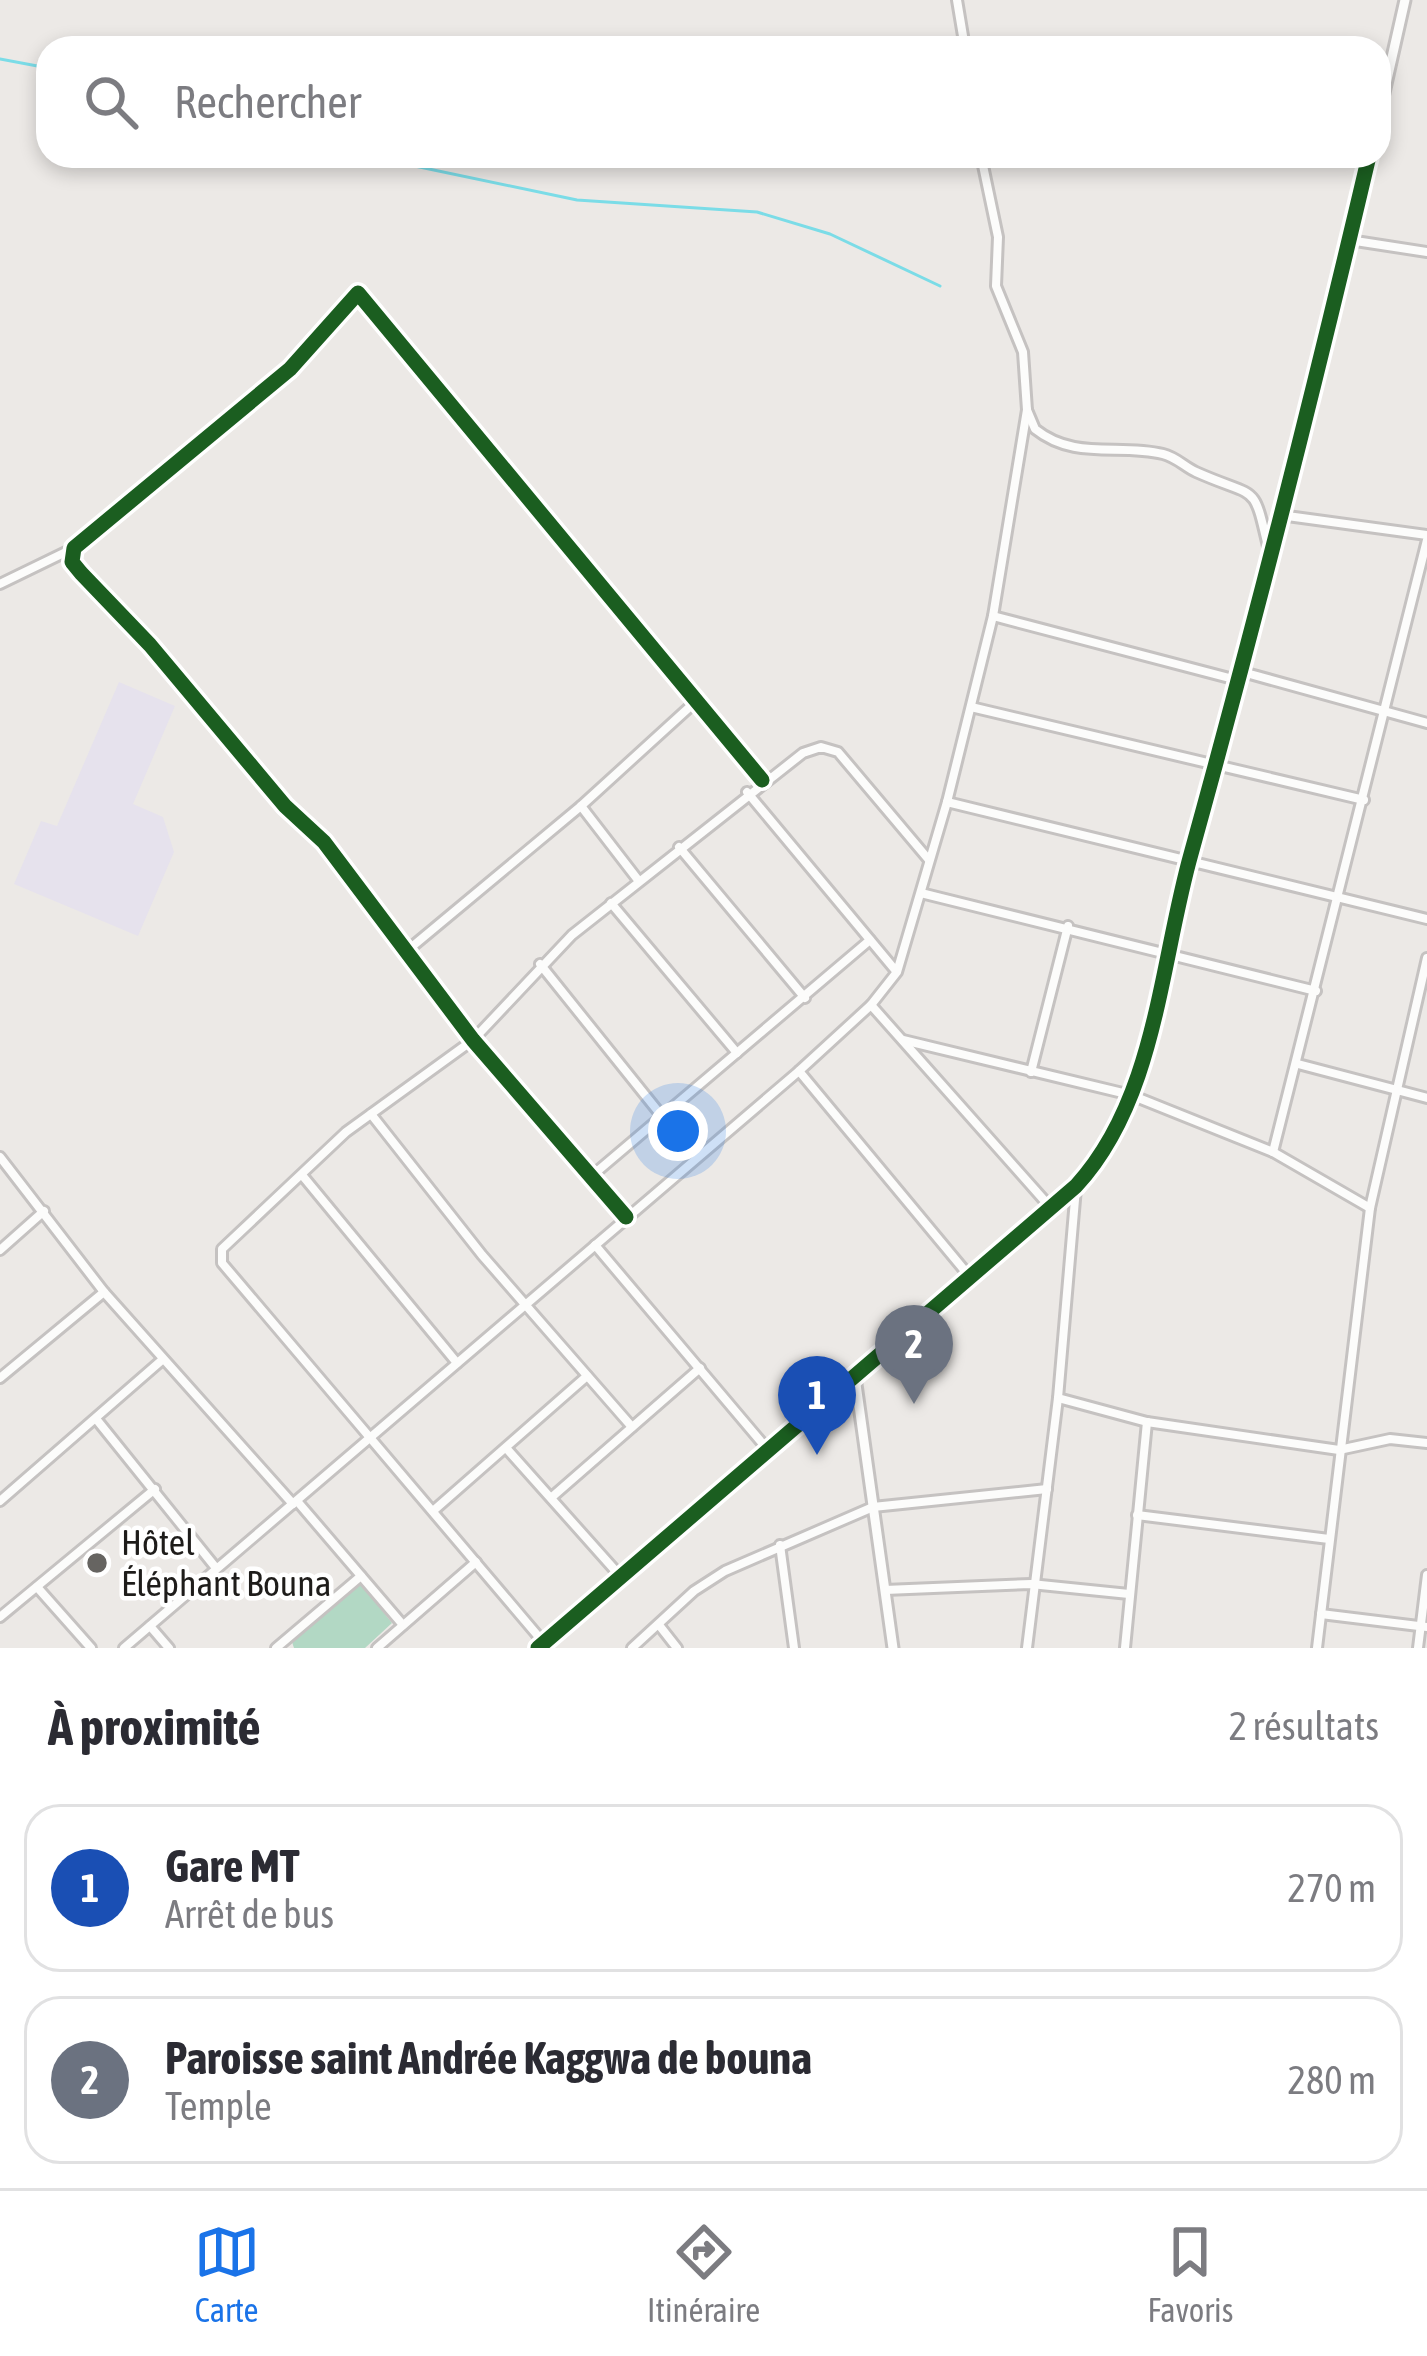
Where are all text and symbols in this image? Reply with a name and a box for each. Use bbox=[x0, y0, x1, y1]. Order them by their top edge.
search box bbox=[36, 36, 1391, 168]
icon: search bbox=[78, 69, 144, 135]
text: Rechercher bbox=[174, 76, 361, 128]
your location bbox=[648, 1101, 708, 1161]
pin: 2 bbox=[875, 1305, 953, 1404]
pin: 1 bbox=[778, 1356, 856, 1455]
place label: Hôtel Éléphant Bouna bbox=[121, 1521, 331, 1604]
marker: Hôtel Éléphant Bouna bbox=[84, 1550, 110, 1576]
text: À proximité bbox=[48, 1697, 261, 1756]
text: 2 résultats bbox=[1229, 1704, 1379, 1748]
text: Gare MT bbox=[165, 1840, 300, 1892]
text: 1 bbox=[81, 1866, 99, 1910]
text: 270 m bbox=[1288, 1866, 1376, 1910]
text: Arrêt de bus bbox=[165, 1892, 334, 1936]
text: Paroisse saint Andrée Kaggwa de bouna bbox=[165, 2032, 812, 2084]
text: 2 bbox=[81, 2058, 99, 2102]
text: 280 m bbox=[1288, 2058, 1376, 2102]
text: Temple bbox=[165, 2084, 272, 2128]
tab: Carte bbox=[194, 2219, 260, 2329]
tab: Itinéraire bbox=[647, 2219, 760, 2329]
tab: Favoris bbox=[1148, 2219, 1233, 2329]

